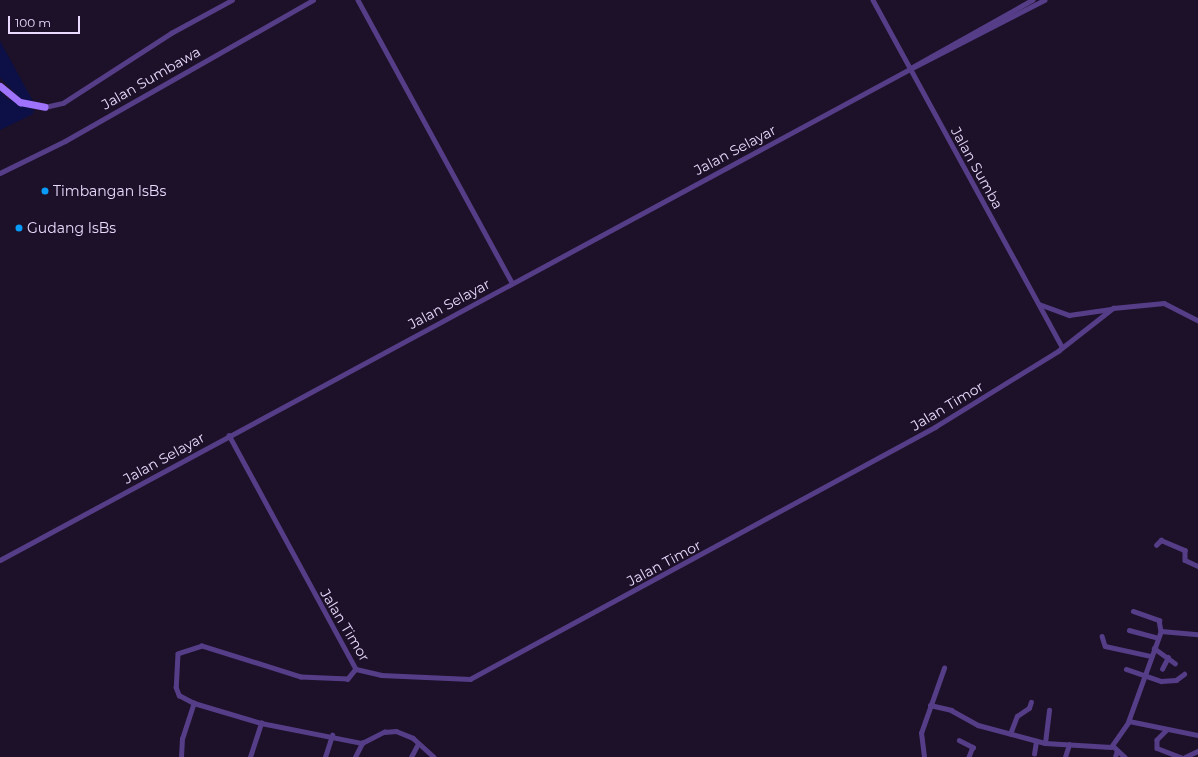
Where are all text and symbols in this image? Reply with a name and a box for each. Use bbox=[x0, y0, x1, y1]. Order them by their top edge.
scale bar bbox=[10, 8, 82, 34]
text: 100 m bbox=[15, 15, 51, 30]
street label: Jalan Sumbawa bbox=[99, 43, 203, 113]
street label: Jalan Selayar bbox=[691, 121, 779, 179]
street label: Jalan Sumba bbox=[948, 124, 1006, 212]
place label: Timbangan IsBs bbox=[53, 183, 166, 199]
marker: Timbangan IsBs bbox=[40, 186, 50, 196]
place label: Gudang IsBs bbox=[27, 220, 116, 236]
marker: Gudang IsBs bbox=[14, 223, 24, 233]
street label: Jalan Selayar bbox=[405, 275, 493, 333]
street label: Jalan Timor bbox=[908, 378, 986, 434]
street label: Jalan Selayar bbox=[120, 429, 208, 487]
street label: Jalan Timor bbox=[624, 536, 704, 590]
street label: Jalan Timor bbox=[317, 586, 373, 664]

